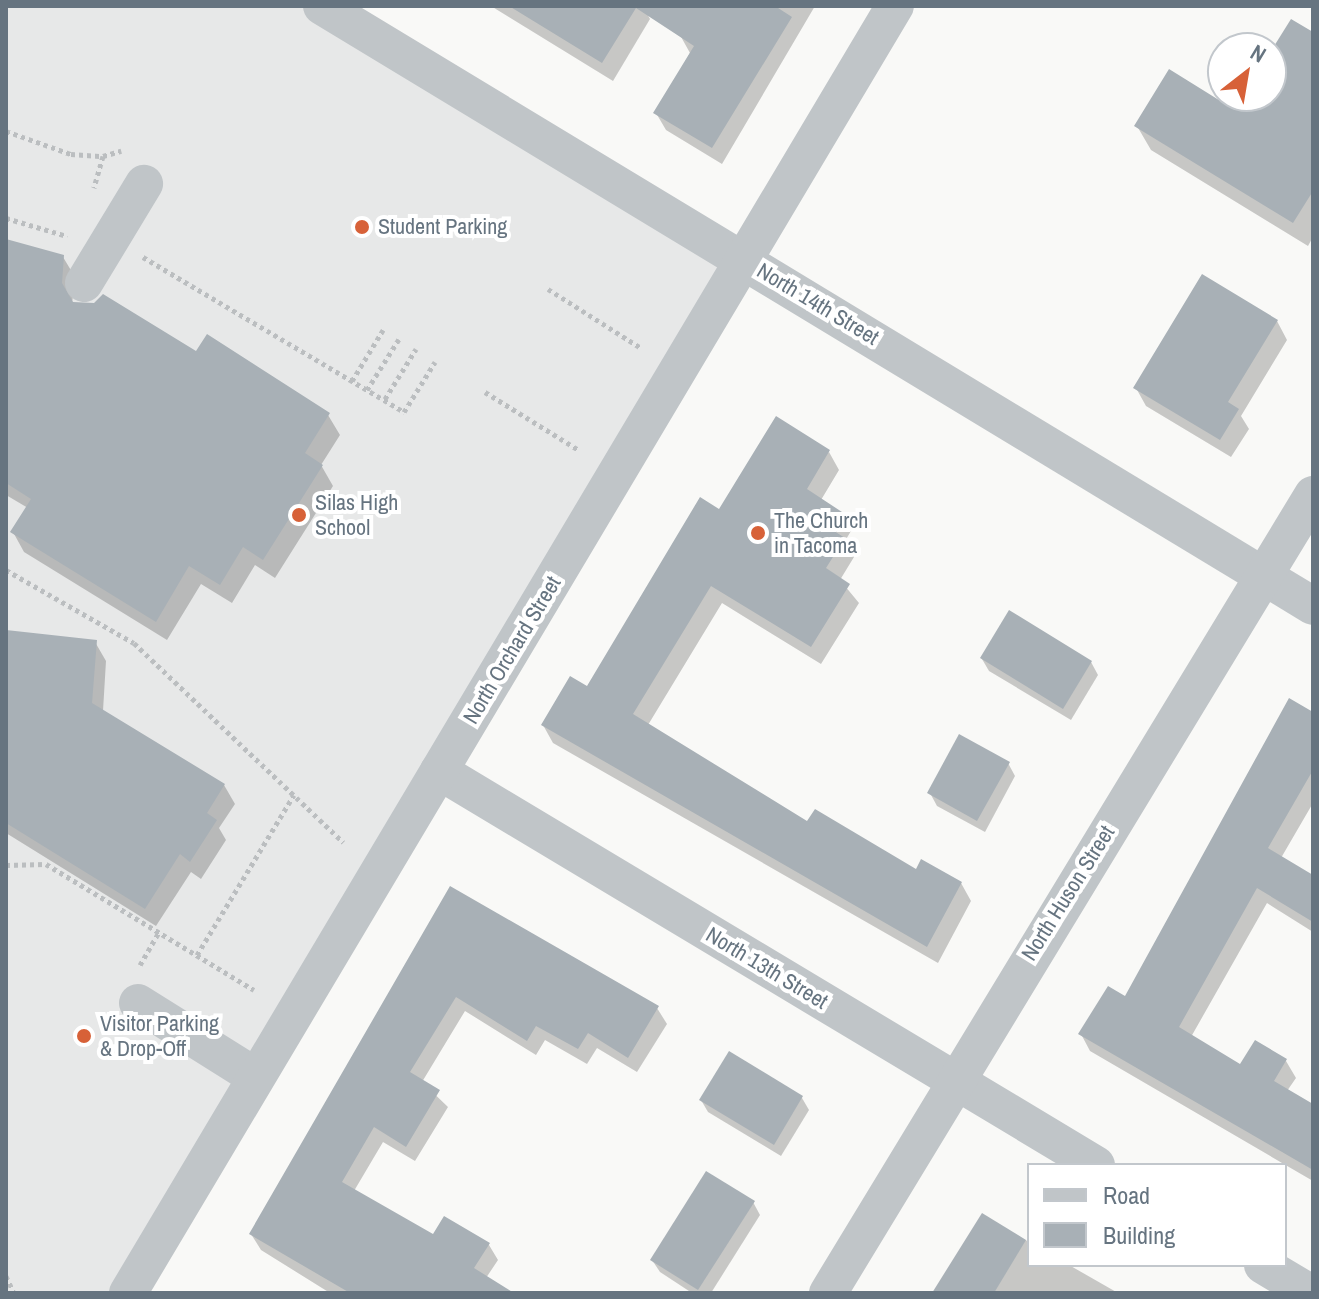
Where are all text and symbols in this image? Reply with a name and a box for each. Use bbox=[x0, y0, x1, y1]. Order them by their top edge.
north arrow bbox=[1207, 32, 1287, 112]
text: N bbox=[1245, 37, 1272, 69]
place label: Student Parking bbox=[378, 214, 507, 240]
marker: Student Parking bbox=[353, 218, 371, 236]
street label: North 14th Street bbox=[752, 257, 884, 351]
place label: Silas High School bbox=[315, 489, 398, 540]
marker: Silas High School bbox=[290, 506, 308, 524]
place label: The Church in Tacoma bbox=[774, 507, 868, 558]
marker: The Church in Tacoma bbox=[749, 524, 767, 542]
street label: North Orchard Street bbox=[458, 571, 566, 729]
street label: North Huson Street bbox=[1016, 821, 1120, 965]
street label: North 13th Street bbox=[701, 921, 833, 1015]
place label: Visitor Parking & Drop-Off bbox=[100, 1010, 219, 1062]
marker: Visitor Parking & Drop-Off bbox=[75, 1027, 93, 1045]
legend bbox=[1027, 1163, 1287, 1267]
text: Road bbox=[1103, 1179, 1150, 1211]
text: Building bbox=[1103, 1219, 1175, 1251]

